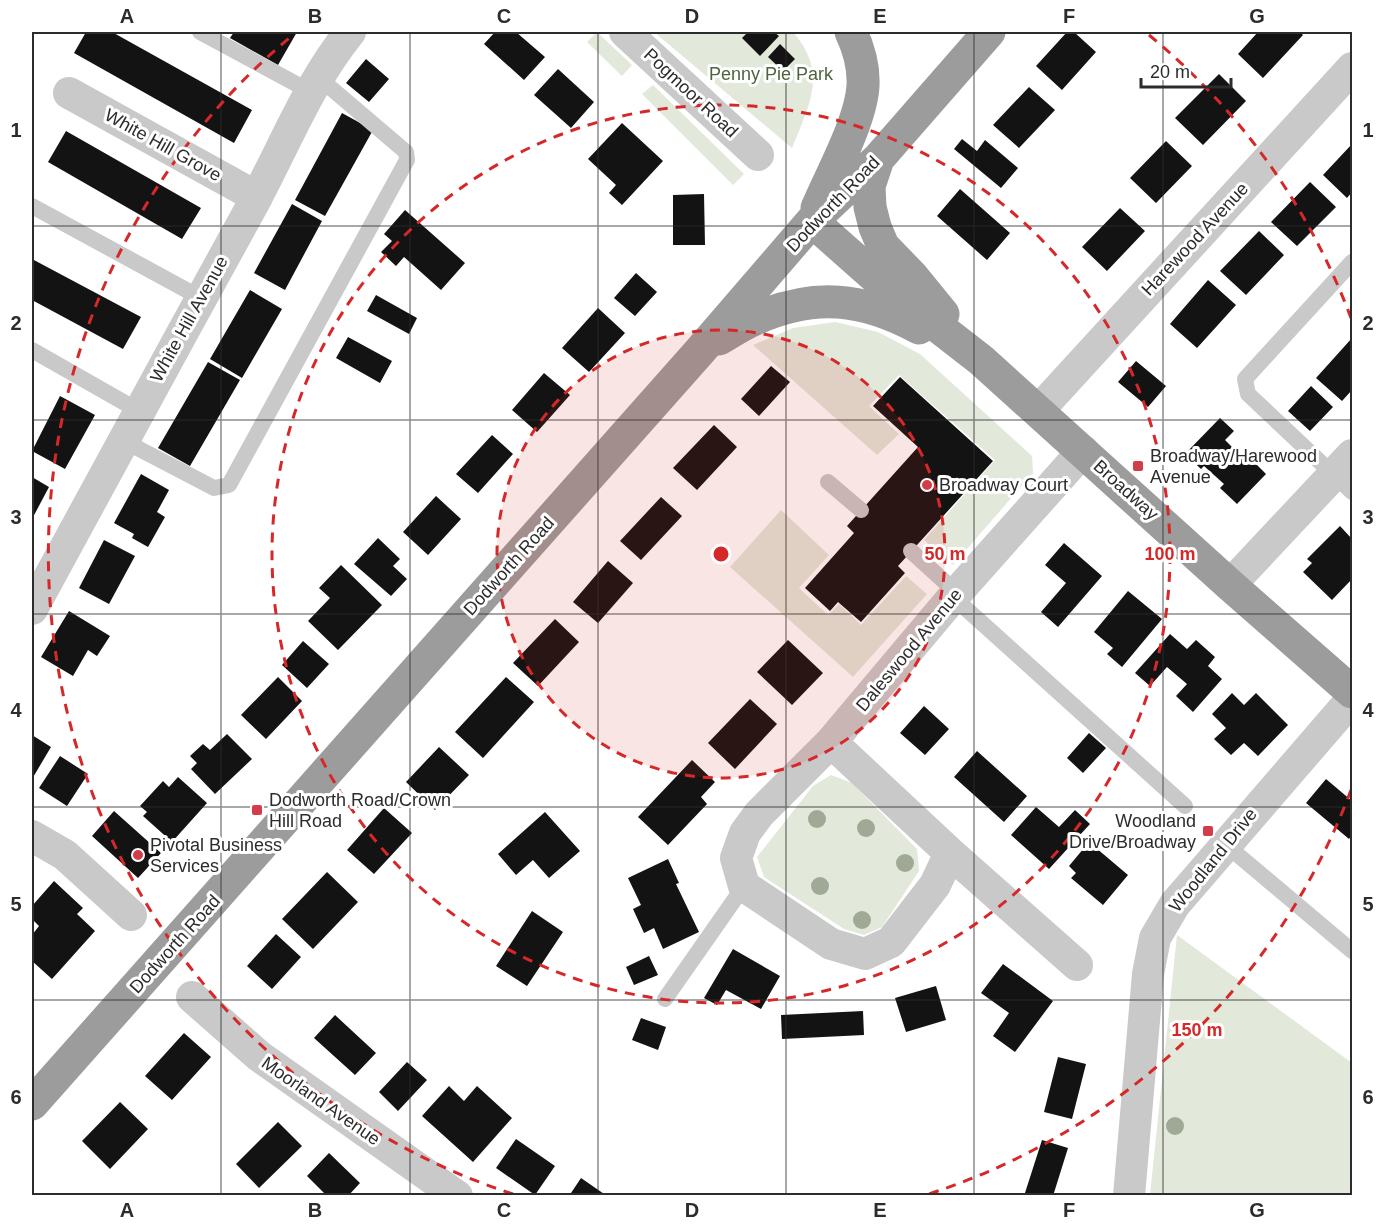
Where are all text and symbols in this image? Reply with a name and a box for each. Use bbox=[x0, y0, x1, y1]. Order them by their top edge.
text: A bbox=[120, 5, 134, 27]
text: B bbox=[308, 5, 322, 27]
text: C bbox=[497, 5, 511, 27]
text: D bbox=[685, 5, 699, 27]
text: E bbox=[873, 5, 887, 27]
text: F bbox=[1063, 5, 1075, 27]
text: G bbox=[1249, 5, 1265, 27]
street label: Pogmoor Road bbox=[640, 44, 742, 142]
scale bar bbox=[1141, 51, 1231, 89]
text: 20 m bbox=[1150, 62, 1190, 82]
park label: Penny Pie Park bbox=[709, 64, 834, 84]
street label: White Hill Grove bbox=[101, 105, 225, 185]
text: 1 bbox=[10, 119, 22, 141]
text: 1 bbox=[1362, 119, 1374, 141]
street label: Dodworth Road bbox=[782, 152, 884, 256]
street label: Harewood Avenue bbox=[1138, 179, 1252, 299]
street label: White Hill Avenue bbox=[146, 253, 232, 385]
text: 2 bbox=[10, 312, 22, 334]
text: 2 bbox=[1362, 312, 1374, 334]
place label: Broadway/Harewood Avenue bbox=[1150, 446, 1317, 487]
street label: Broadway bbox=[1090, 456, 1162, 524]
marker: Broadway/Harewood Avenue bbox=[1131, 459, 1145, 473]
place label: Broadway Court bbox=[939, 475, 1068, 495]
marker: Broadway Court bbox=[920, 478, 934, 492]
text: 3 bbox=[10, 506, 22, 528]
text: 3 bbox=[1362, 506, 1374, 528]
street label: Dodworth Road bbox=[460, 513, 558, 619]
centre of rings bbox=[711, 544, 731, 564]
text: 50 m bbox=[924, 544, 966, 564]
text: 100 m bbox=[1144, 544, 1196, 564]
street label: Daleswood Avenue bbox=[852, 585, 966, 715]
text: 4 bbox=[10, 699, 22, 721]
text: 4 bbox=[1362, 699, 1374, 721]
place label: Dodworth Road/Crown Hill Road bbox=[269, 790, 451, 831]
marker: Dodworth Road/Crown Hill Road bbox=[250, 803, 264, 817]
street label: Woodland Drive bbox=[1165, 804, 1261, 916]
place label: Woodland Drive/Broadway bbox=[1069, 811, 1196, 852]
marker: Woodland Drive/Broadway bbox=[1201, 824, 1215, 838]
place label: Pivotal Business Services bbox=[150, 835, 282, 876]
marker: Pivotal Business Services bbox=[131, 848, 145, 862]
street label: Dodworth Road bbox=[126, 891, 224, 997]
text: 5 bbox=[10, 893, 22, 915]
text: 5 bbox=[1362, 893, 1374, 915]
text: 150 m bbox=[1171, 1020, 1223, 1040]
street label: Moorland Avenue bbox=[258, 1053, 384, 1149]
text: 6 bbox=[10, 1086, 22, 1108]
text: 6 bbox=[1362, 1086, 1374, 1108]
text: A bbox=[120, 1199, 134, 1221]
text: B bbox=[308, 1199, 322, 1221]
text: C bbox=[497, 1199, 511, 1221]
text: D bbox=[685, 1199, 699, 1221]
text: E bbox=[873, 1199, 887, 1221]
text: F bbox=[1063, 1199, 1075, 1221]
text: G bbox=[1249, 1199, 1265, 1221]

